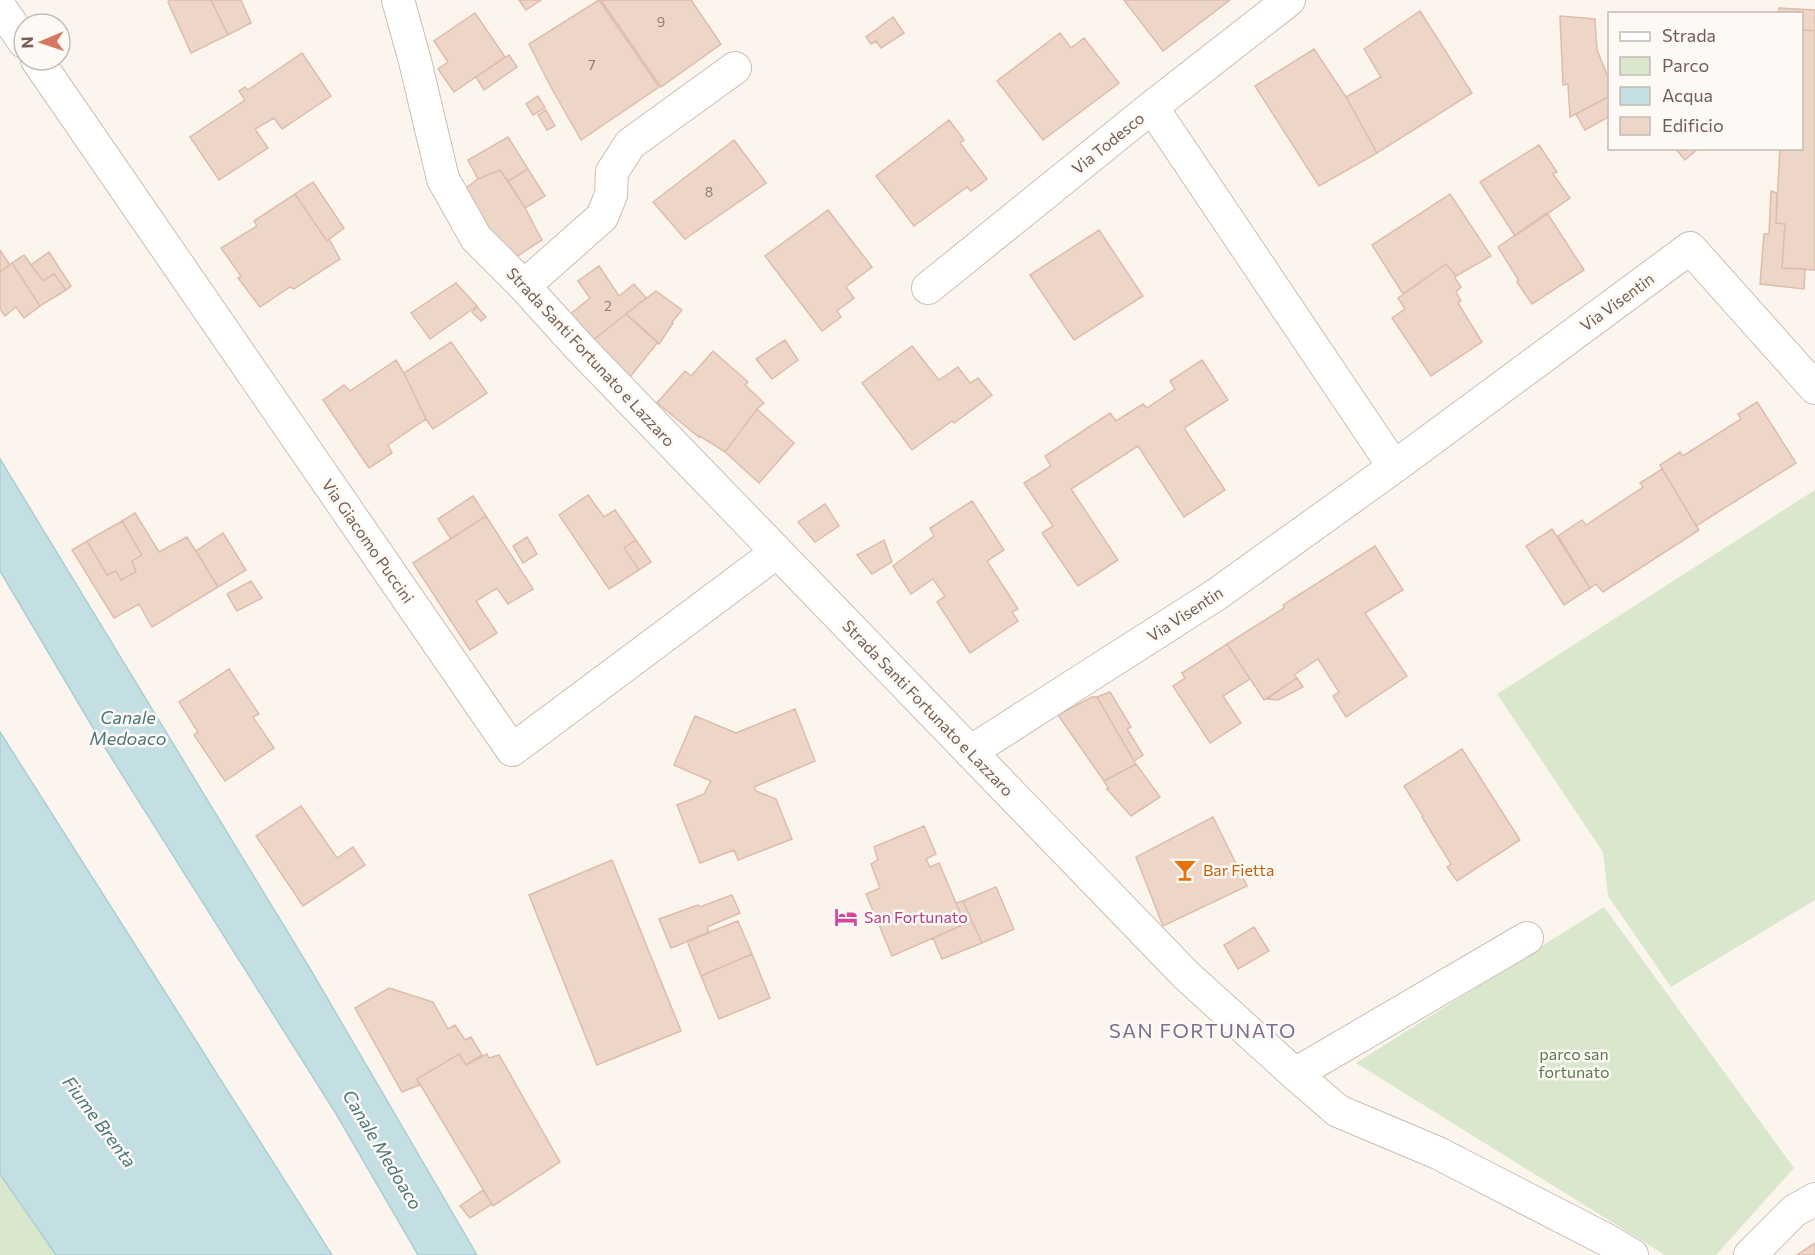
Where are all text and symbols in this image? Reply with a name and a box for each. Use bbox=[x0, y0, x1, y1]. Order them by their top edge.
north arrow bbox=[12, 12, 72, 72]
legend bbox=[1608, 12, 1803, 150]
house number: 9 bbox=[657, 13, 665, 30]
text: Strada bbox=[1662, 24, 1716, 46]
text: N bbox=[17, 36, 36, 49]
text: Parco bbox=[1662, 54, 1709, 76]
house number: 7 bbox=[588, 56, 596, 73]
text: Acqua bbox=[1662, 84, 1713, 106]
street label: Via Todesco bbox=[1068, 108, 1148, 178]
text: Edificio bbox=[1662, 114, 1724, 136]
house number: 8 bbox=[705, 183, 713, 200]
street label: Strada Santi Fortunato e Lazzaro bbox=[503, 263, 679, 450]
street label: Via Visentin bbox=[1576, 269, 1657, 335]
house number: 2 bbox=[604, 297, 612, 314]
street label: Via Giacomo Puccini bbox=[318, 475, 418, 606]
street label: Via Visentin bbox=[1143, 582, 1226, 645]
street label: Strada Santi Fortunato e Lazzaro bbox=[839, 616, 1018, 800]
water label: Canale Medoaco bbox=[90, 706, 166, 749]
bar icon: Bar Fietta bbox=[1172, 857, 1198, 883]
place label: Bar Fietta bbox=[1203, 860, 1274, 879]
hotel icon: San Fortunato bbox=[833, 904, 859, 930]
place label: San Fortunato bbox=[864, 907, 968, 926]
district label: SAN FORTUNATO bbox=[1109, 1018, 1297, 1042]
park label: parco san fortunato bbox=[1539, 1044, 1609, 1081]
water label: Fiume Brenta bbox=[58, 1071, 141, 1171]
water label: Canale Medoaco bbox=[338, 1086, 427, 1213]

